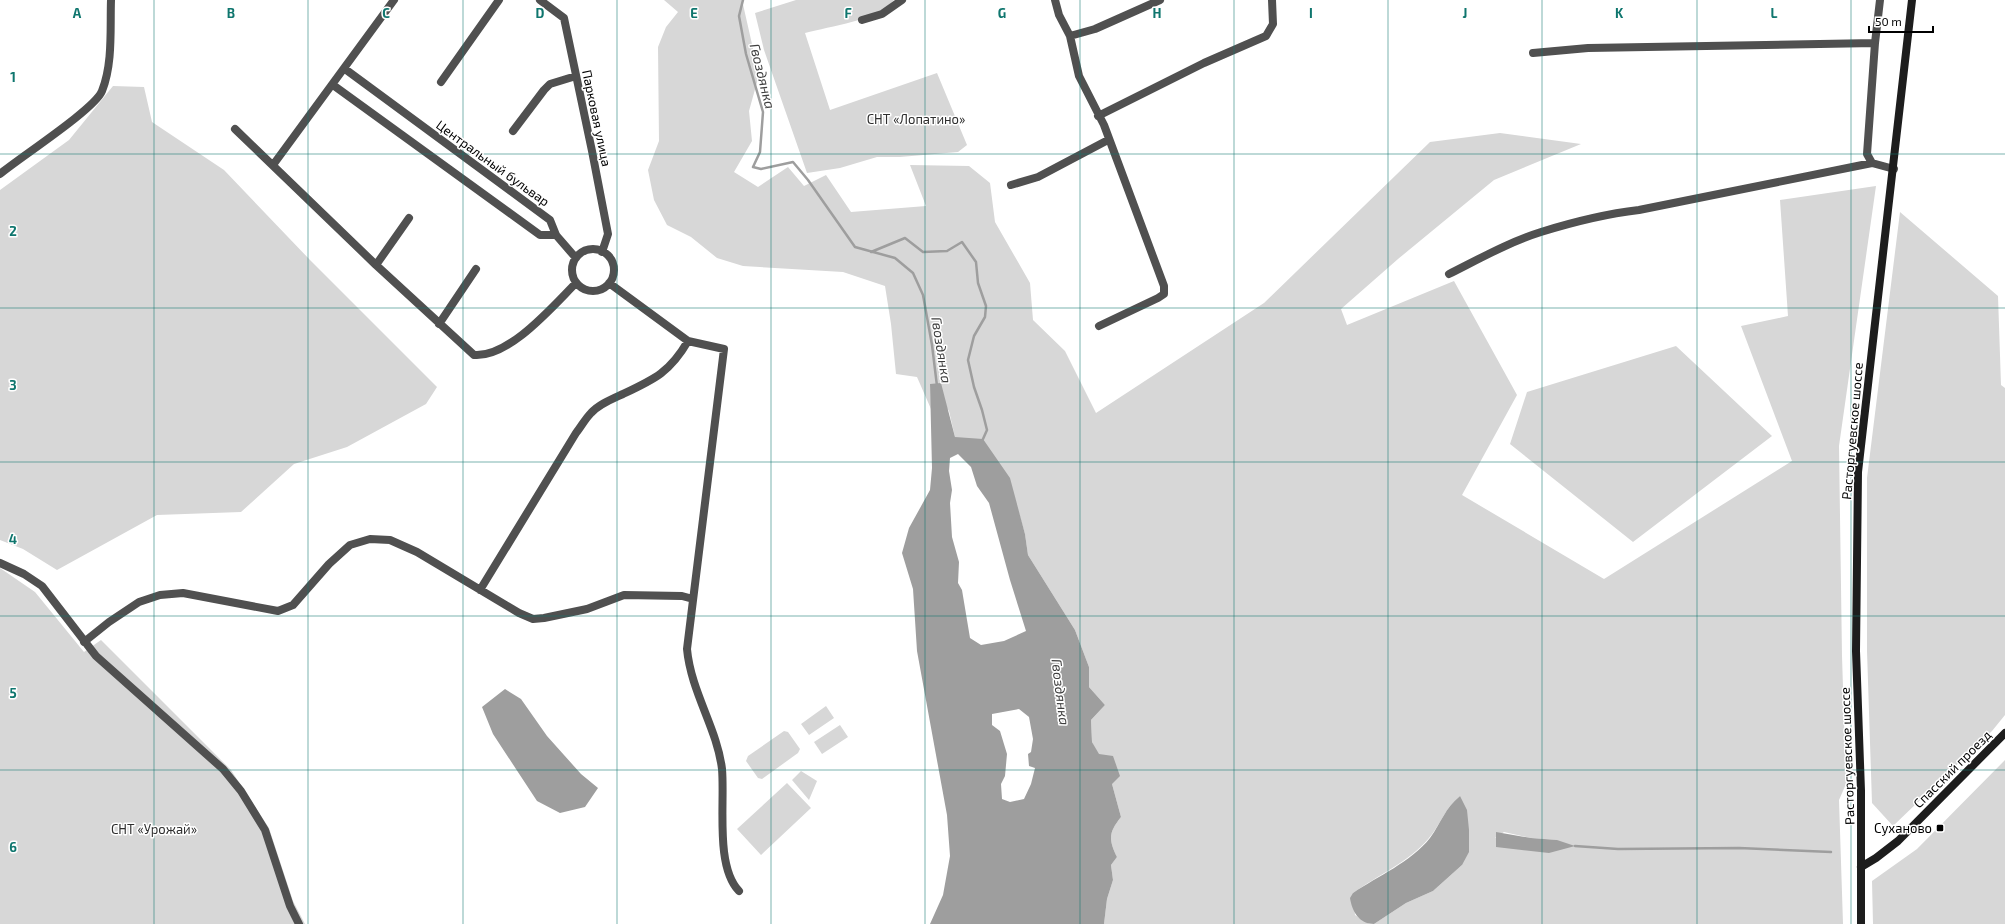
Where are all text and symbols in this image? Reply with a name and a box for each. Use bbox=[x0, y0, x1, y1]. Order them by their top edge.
text: A bbox=[73, 5, 82, 21]
text: B bbox=[227, 5, 235, 21]
text: C bbox=[382, 5, 390, 21]
text: D bbox=[536, 5, 545, 21]
text: E bbox=[690, 5, 698, 21]
text: F bbox=[844, 5, 852, 21]
text: G bbox=[998, 5, 1006, 21]
text: H bbox=[1153, 5, 1162, 21]
text: I bbox=[1309, 5, 1313, 21]
text: J bbox=[1463, 5, 1467, 21]
text: K bbox=[1615, 5, 1624, 21]
text: L bbox=[1771, 5, 1778, 21]
scale bar bbox=[1869, 8, 1933, 34]
text: 50 m bbox=[1875, 14, 1902, 28]
water label: Гвоздянка bbox=[747, 42, 779, 110]
street label: Парковая улица bbox=[579, 68, 615, 168]
text: 1 bbox=[10, 69, 16, 85]
park label: СНТ «Лопатино» bbox=[867, 111, 965, 127]
street label: Центральный бульвар bbox=[433, 117, 553, 209]
text: 2 bbox=[9, 223, 17, 239]
water label: Гвоздянка bbox=[928, 316, 956, 384]
street label: Расторгуевское шоссе bbox=[1838, 362, 1866, 500]
text: 3 bbox=[9, 377, 17, 393]
text: 4 bbox=[9, 531, 17, 547]
water label: Гвоздянка bbox=[1048, 658, 1074, 726]
text: 5 bbox=[9, 685, 17, 701]
street label: Расторгуевское шоссе bbox=[1837, 687, 1857, 825]
street label: Спасский проезд bbox=[1910, 727, 1994, 811]
place label: Суханово bbox=[1874, 820, 1932, 836]
park label: СНТ «Урожай» bbox=[111, 821, 197, 837]
marker: Суханово bbox=[1935, 823, 1945, 833]
text: 6 bbox=[9, 839, 17, 855]

